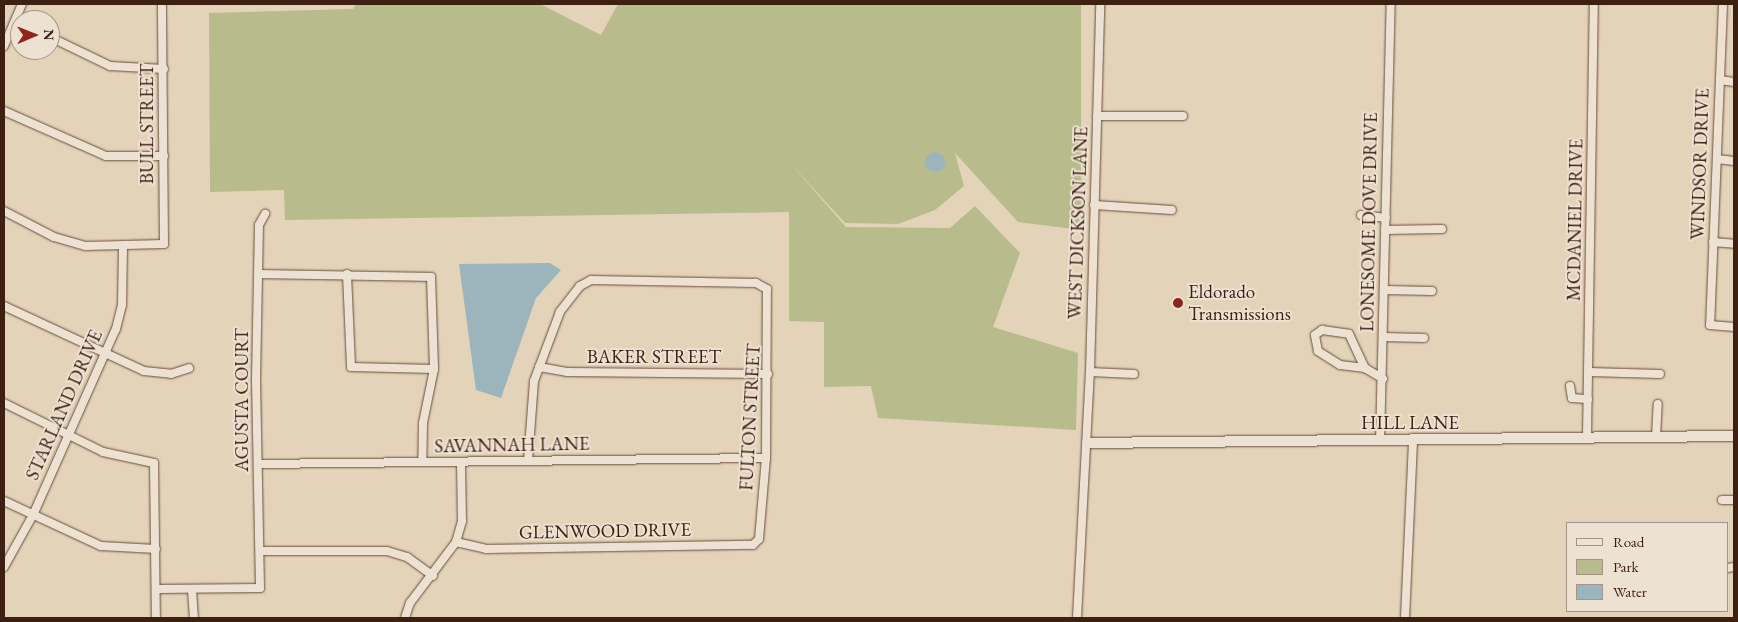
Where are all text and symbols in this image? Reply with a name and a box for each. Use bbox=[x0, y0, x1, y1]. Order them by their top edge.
north arrow bbox=[10, 10, 60, 60]
text: N bbox=[40, 29, 58, 41]
street label: BULL STREET bbox=[136, 64, 158, 184]
street label: WINDSOR DRIVE bbox=[1686, 88, 1714, 240]
street label: LONESOME DOVE DRIVE bbox=[1356, 112, 1382, 332]
street label: WEST DICKSON LANE bbox=[1063, 126, 1093, 320]
street label: MCDANIEL DRIVE bbox=[1562, 139, 1588, 301]
place label: Eldorado Transmissions bbox=[1188, 281, 1291, 325]
marker: Eldorado Transmissions bbox=[1172, 297, 1184, 309]
street label: STARLAND DRIVE bbox=[21, 326, 107, 484]
street label: AGUSTA COURT bbox=[231, 328, 253, 472]
street label: FULTON STREET bbox=[735, 343, 765, 491]
street label: BAKER STREET bbox=[587, 346, 721, 368]
street label: HILL LANE bbox=[1361, 412, 1459, 434]
street label: SAVANNAH LANE bbox=[434, 432, 590, 458]
street label: GLENWOOD DRIVE bbox=[519, 518, 691, 544]
legend bbox=[1566, 522, 1728, 612]
text: Road bbox=[1613, 532, 1644, 551]
text: Park bbox=[1613, 557, 1639, 576]
text: Water bbox=[1613, 582, 1647, 601]

